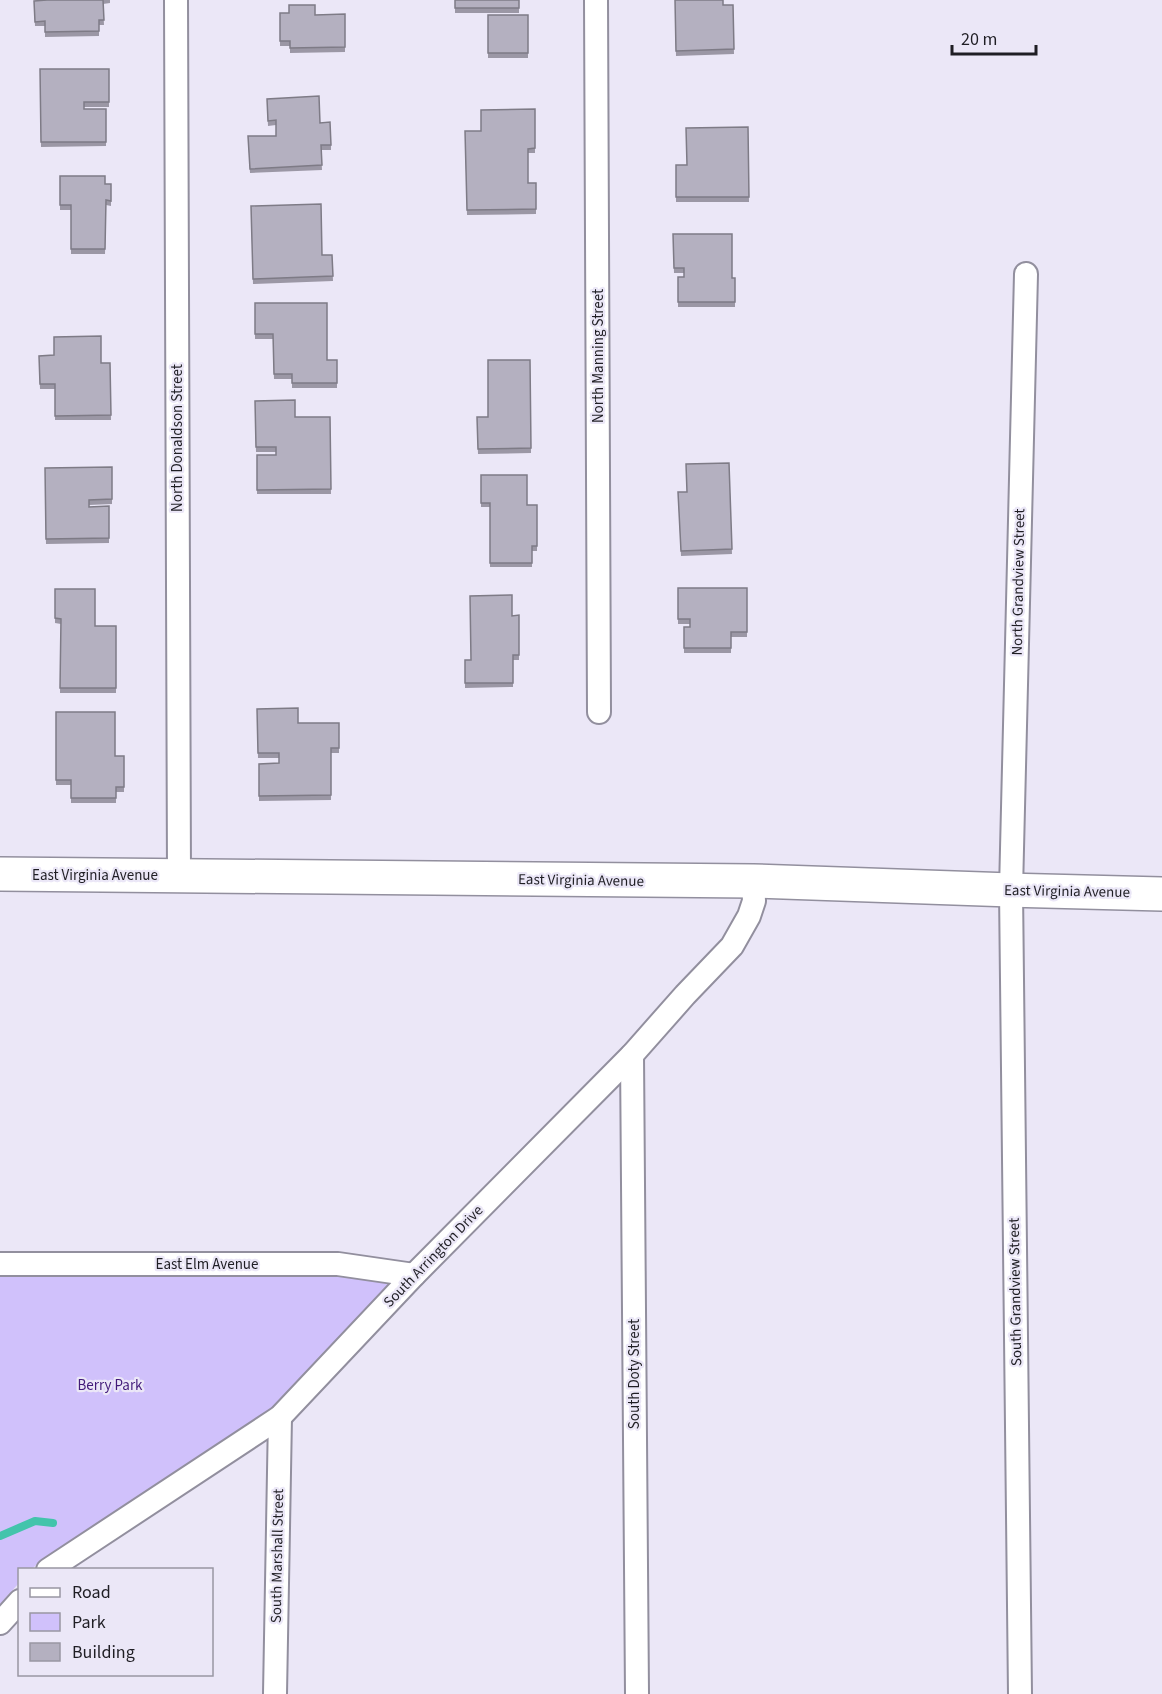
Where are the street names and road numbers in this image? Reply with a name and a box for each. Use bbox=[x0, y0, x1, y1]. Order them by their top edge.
street label: North Manning Street bbox=[588, 289, 609, 423]
street label: North Donaldson Street bbox=[167, 364, 188, 512]
street label: North Grandview Street bbox=[1007, 508, 1030, 656]
street label: East Virginia Avenue bbox=[32, 865, 158, 886]
street label: East Virginia Avenue bbox=[518, 869, 644, 892]
street label: East Virginia Avenue bbox=[1004, 880, 1130, 903]
street label: South Arrington Drive bbox=[379, 1200, 488, 1312]
street label: South Grandview Street bbox=[1004, 1218, 1027, 1366]
street label: East Elm Avenue bbox=[156, 1254, 258, 1275]
street label: South Doty Street bbox=[624, 1319, 645, 1429]
street label: South Marshall Street bbox=[266, 1489, 289, 1623]

